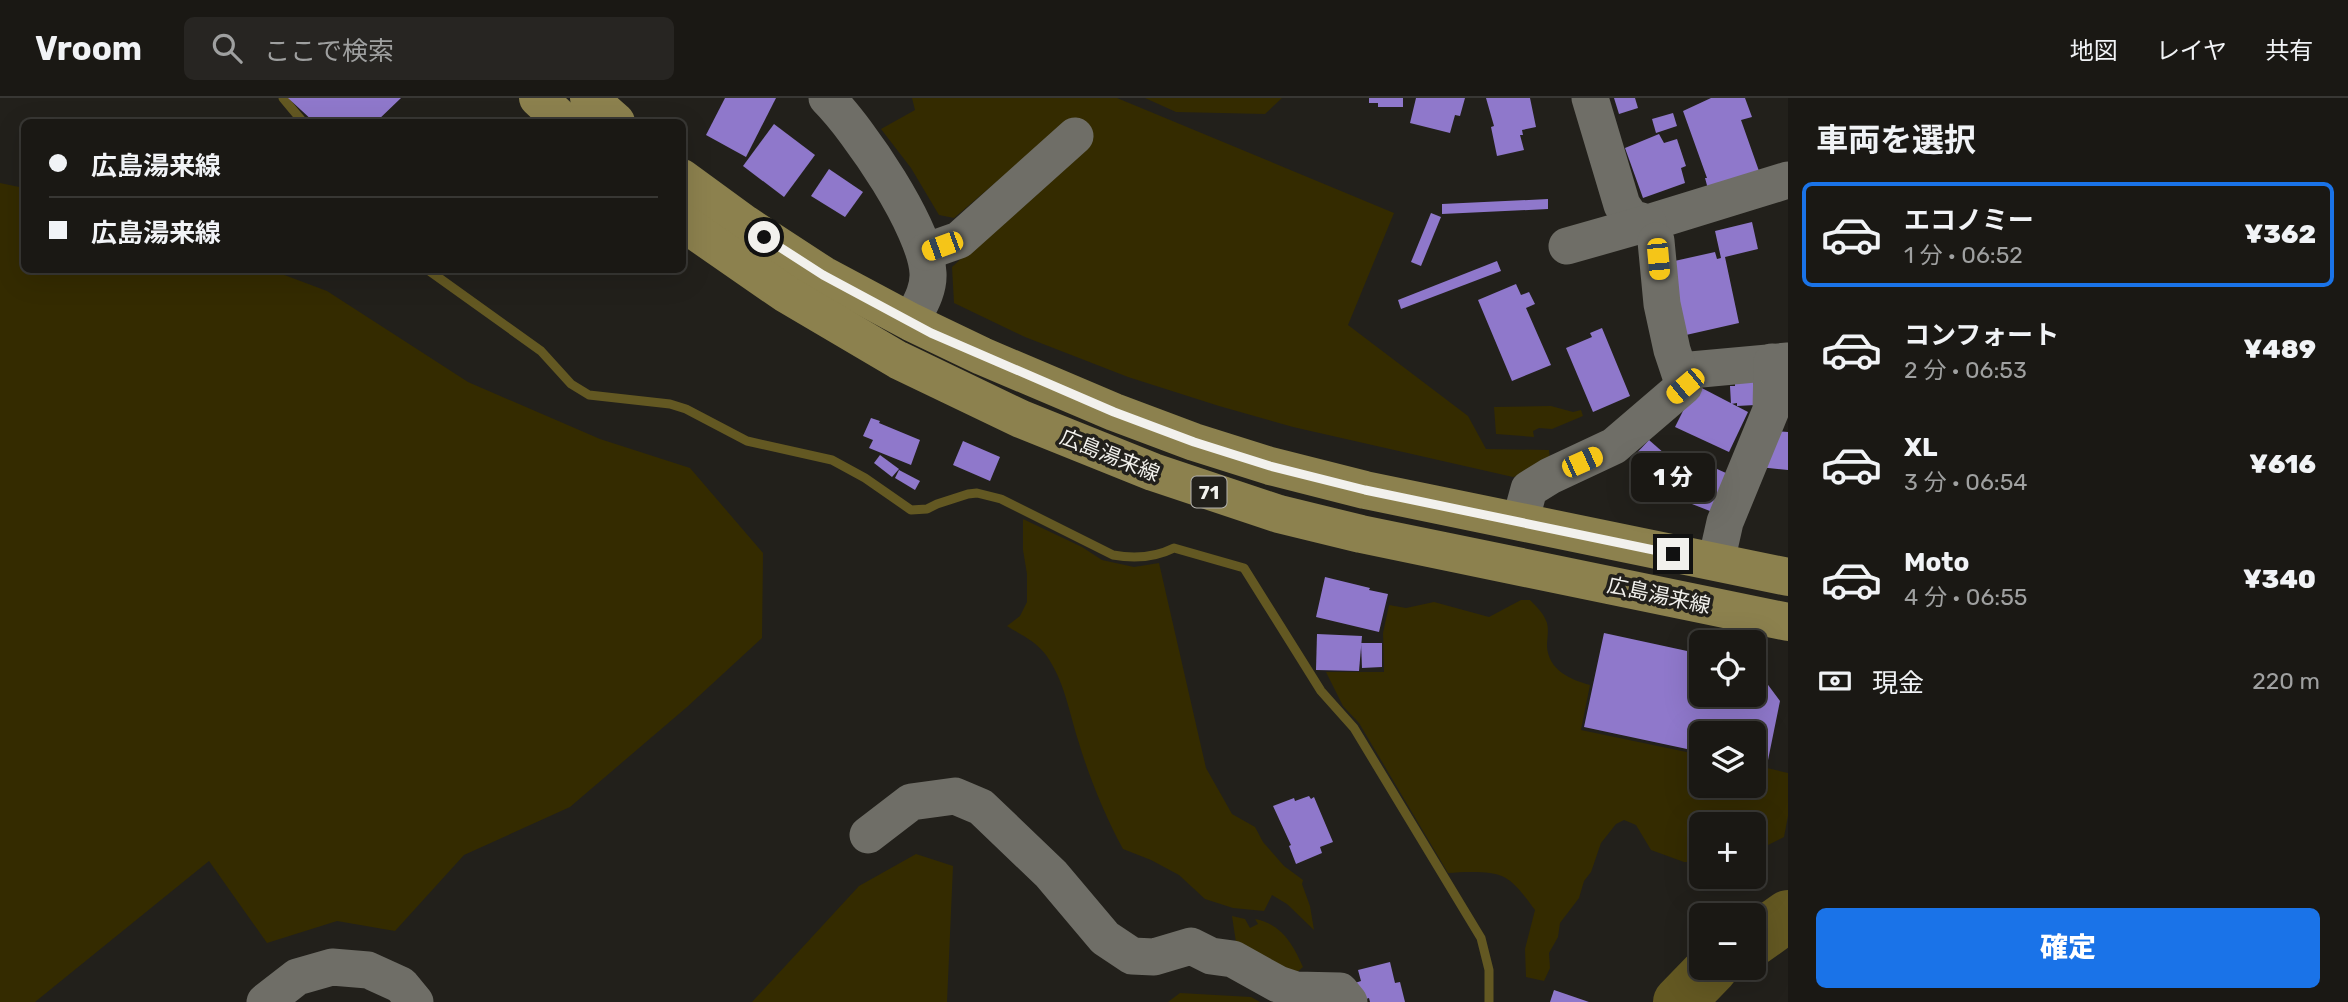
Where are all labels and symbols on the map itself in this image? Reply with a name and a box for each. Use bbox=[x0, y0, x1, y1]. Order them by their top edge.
route start bbox=[748, 221, 780, 253]
car bbox=[919, 229, 966, 263]
car bbox=[1646, 237, 1671, 281]
car bbox=[1663, 364, 1708, 408]
street label: 広島湯来線 bbox=[1057, 424, 1163, 486]
car bbox=[1559, 444, 1606, 480]
callout: 1 分 bbox=[1631, 452, 1715, 502]
road number: 71 bbox=[1192, 476, 1226, 508]
route end bbox=[1657, 538, 1689, 570]
street label: 広島湯来線 bbox=[1605, 572, 1713, 618]

